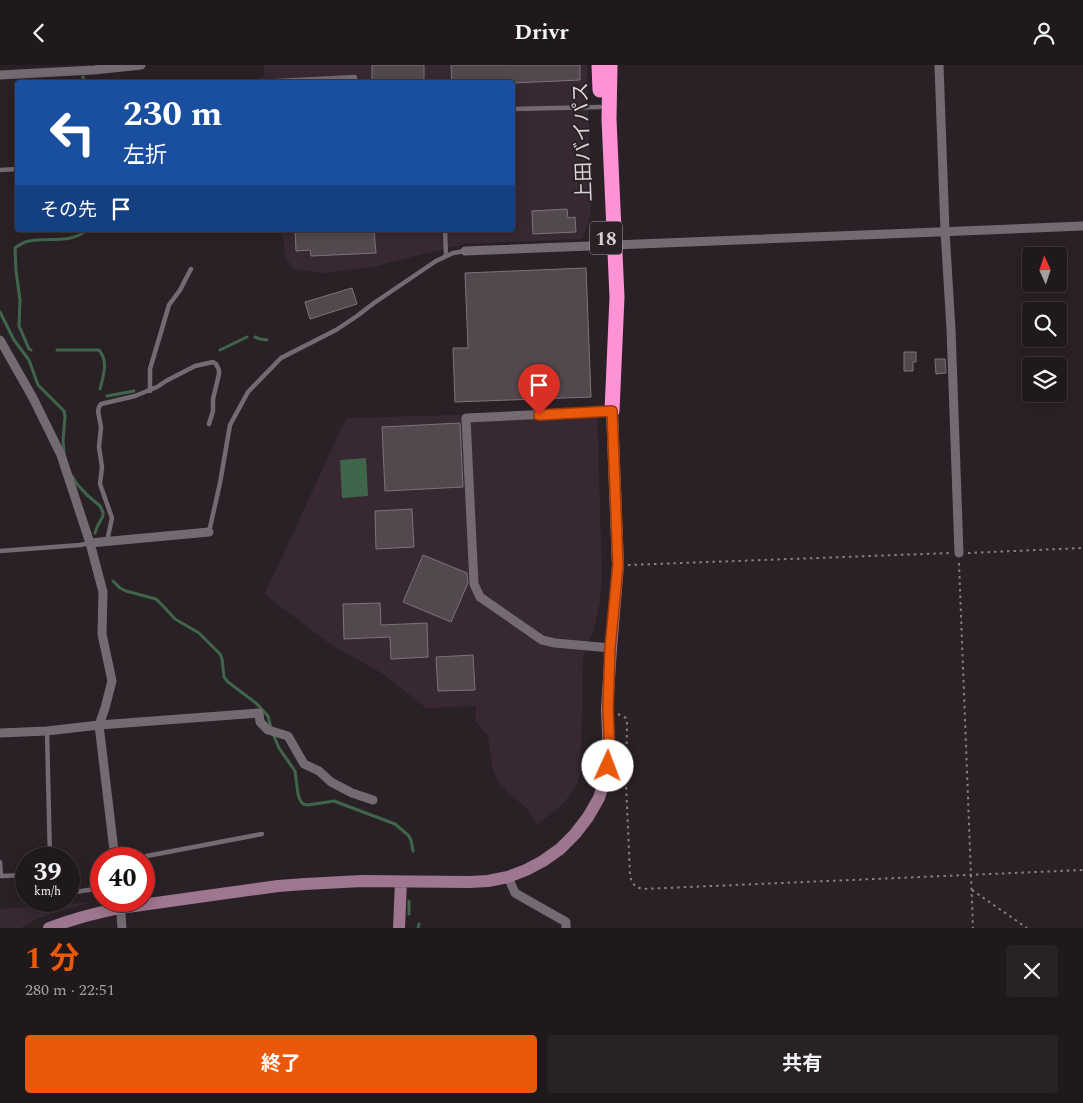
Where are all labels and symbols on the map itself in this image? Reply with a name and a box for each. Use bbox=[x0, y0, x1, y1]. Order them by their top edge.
street label: 上田バイパス bbox=[566, 82, 600, 202]
road number: 18 bbox=[590, 221, 622, 255]
north arrow bbox=[1022, 247, 1068, 293]
pin bbox=[518, 364, 560, 415]
position arrow bbox=[581, 739, 633, 791]
speed limit sign: 40 bbox=[90, 847, 155, 912]

